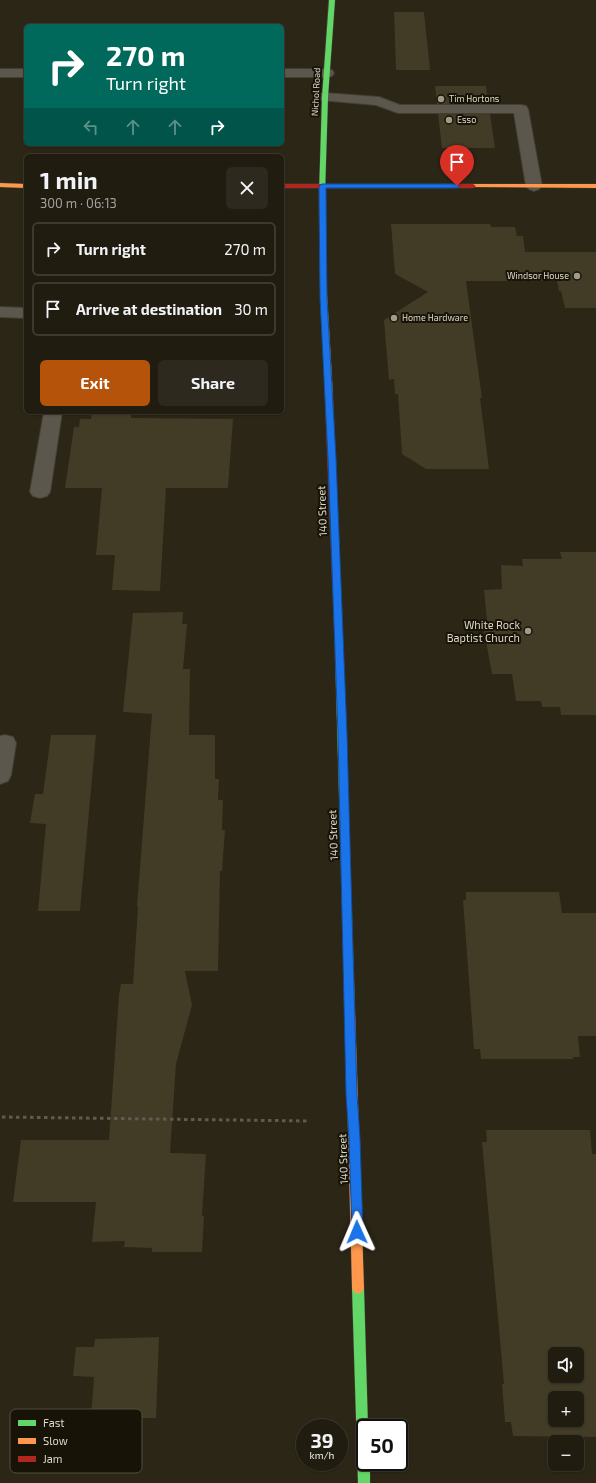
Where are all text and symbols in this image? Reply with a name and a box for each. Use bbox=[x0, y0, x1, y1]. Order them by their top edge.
text: 270 m bbox=[106, 38, 185, 72]
icon: right bbox=[40, 40, 92, 92]
street label: Nichol Road bbox=[309, 67, 322, 116]
text: Turn right bbox=[106, 72, 186, 94]
place label: Tim Hortons bbox=[449, 93, 500, 104]
marker: Tim Hortons bbox=[436, 94, 446, 104]
place label: Esso bbox=[457, 114, 476, 125]
marker: Esso bbox=[444, 115, 454, 125]
icon: left bbox=[80, 116, 102, 138]
icon: ahead bbox=[122, 116, 144, 138]
icon: ahead bbox=[164, 116, 186, 138]
icon: right bbox=[206, 116, 228, 138]
pin bbox=[440, 145, 474, 186]
icon: arrive bbox=[446, 151, 468, 173]
text: 1 min bbox=[40, 165, 98, 194]
button: close bbox=[226, 167, 268, 209]
text: 300 m · 06:13 bbox=[40, 195, 117, 211]
icon: right bbox=[42, 238, 64, 260]
text: Turn right bbox=[76, 240, 146, 258]
text: 270 m bbox=[224, 240, 266, 258]
place label: Windsor House bbox=[507, 270, 569, 281]
marker: Windsor House bbox=[572, 271, 582, 281]
icon: arrive bbox=[42, 298, 64, 320]
text: Arrive at destination bbox=[76, 300, 222, 318]
text: 30 m bbox=[234, 300, 268, 318]
place label: Home Hardware bbox=[402, 312, 468, 323]
marker: Home Hardware bbox=[389, 313, 399, 323]
button: Exit bbox=[40, 360, 150, 406]
button: Share bbox=[158, 360, 268, 406]
street label: 140 Street bbox=[314, 485, 329, 537]
place label: White Rock Baptist Church bbox=[447, 618, 520, 644]
marker: White Rock Baptist Church bbox=[523, 626, 533, 636]
street label: 140 Street bbox=[325, 809, 340, 861]
street label: 140 Street bbox=[335, 1133, 350, 1185]
position arrow bbox=[336, 1211, 378, 1253]
map controls bbox=[548, 1347, 584, 1471]
button: sound bbox=[548, 1347, 584, 1383]
button: + bbox=[548, 1391, 584, 1427]
legend bbox=[10, 1409, 142, 1473]
text: Fast bbox=[43, 1416, 65, 1429]
speed limit sign: 50 bbox=[356, 1419, 408, 1471]
text: 39 bbox=[310, 1428, 334, 1452]
text: Slow bbox=[43, 1434, 68, 1447]
button: − bbox=[548, 1435, 584, 1471]
text: km/h bbox=[310, 1449, 334, 1461]
text: Jam bbox=[43, 1452, 62, 1465]

